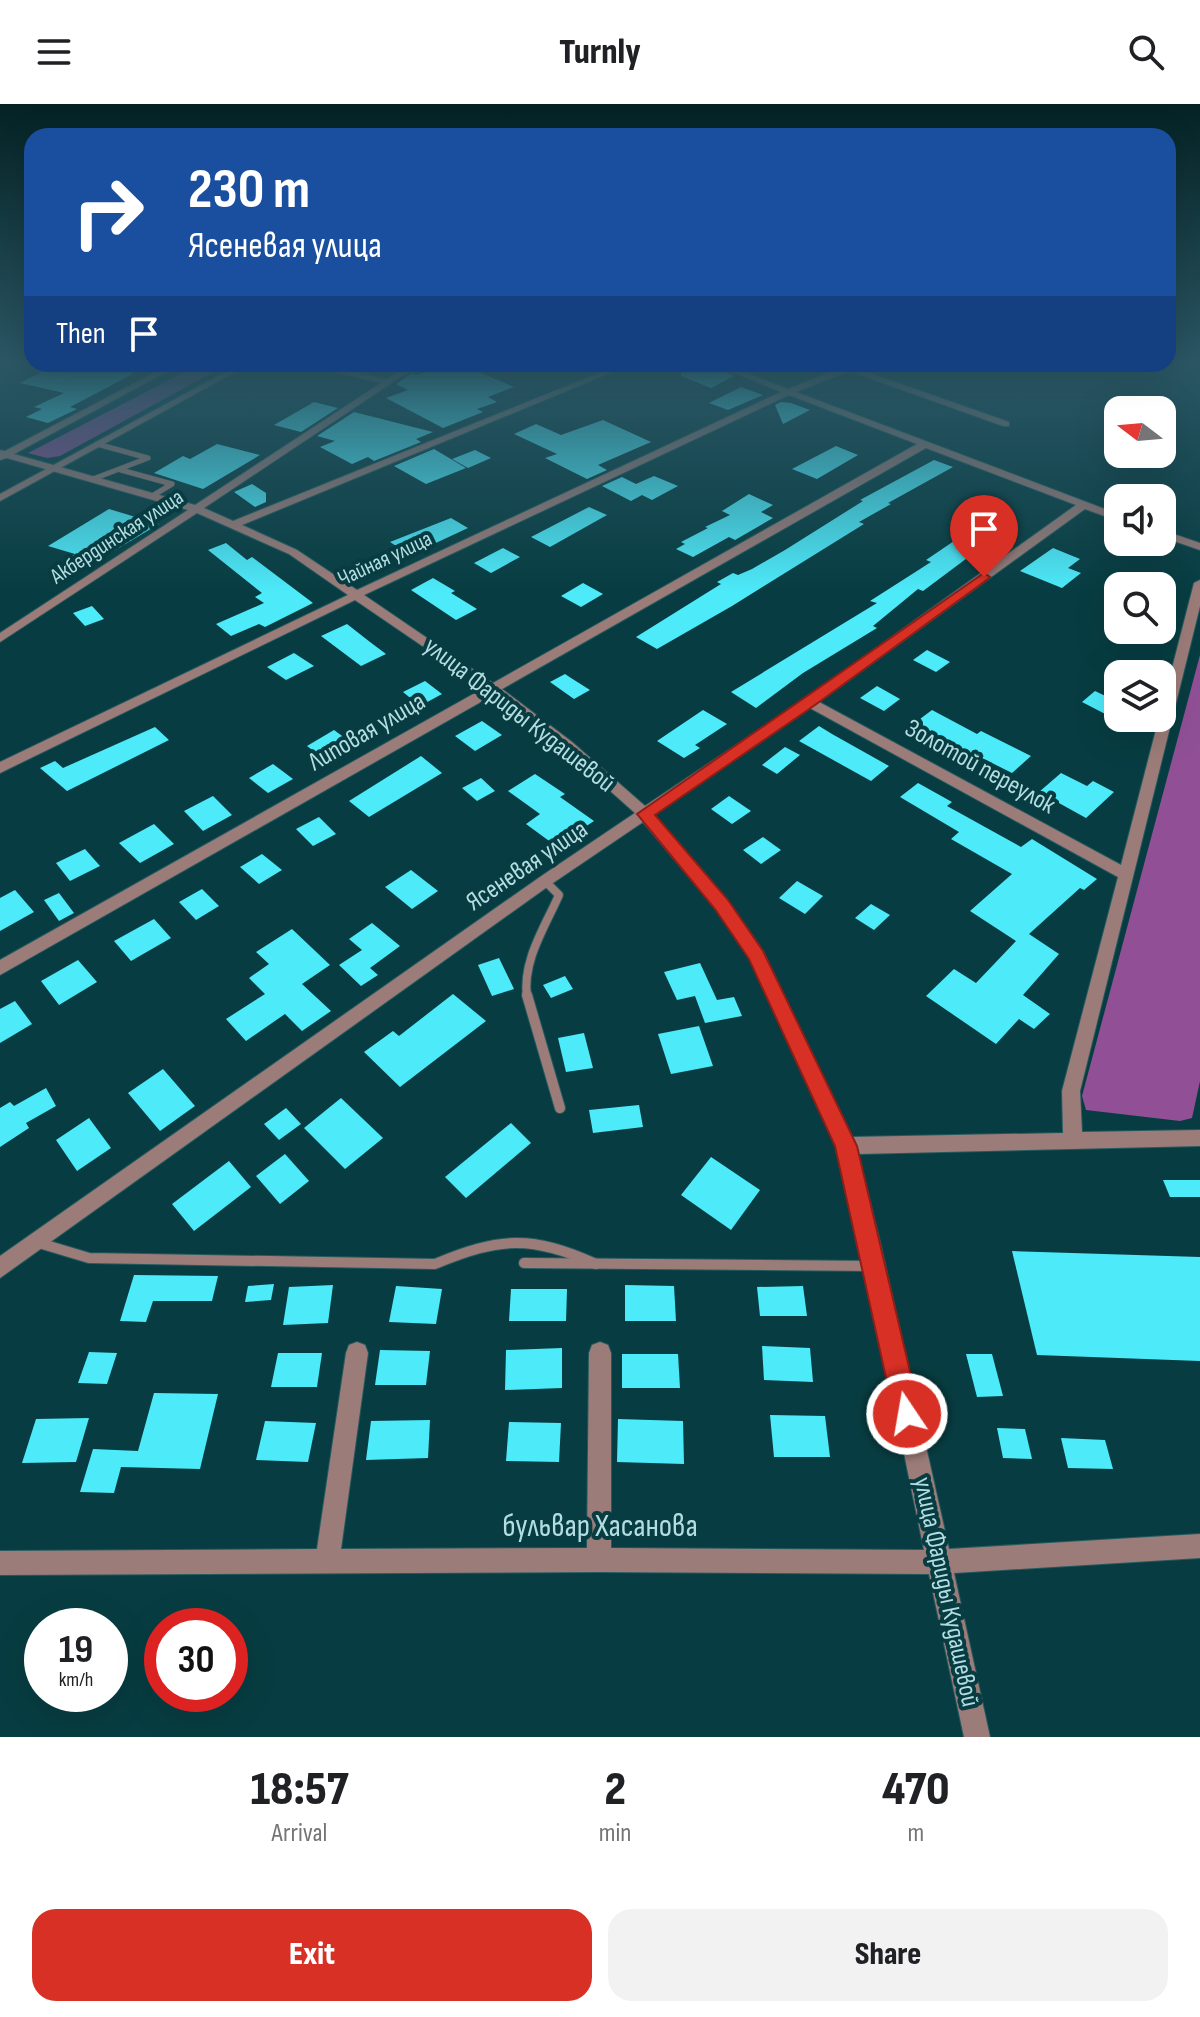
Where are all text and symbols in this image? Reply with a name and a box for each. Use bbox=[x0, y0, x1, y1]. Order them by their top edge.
icon: menu bbox=[32, 30, 76, 74]
icon: search bbox=[1124, 30, 1168, 74]
text: Turnly bbox=[559, 31, 641, 74]
text: 230 m bbox=[188, 157, 310, 224]
icon: right bbox=[56, 160, 160, 264]
text: Ясеневая улица bbox=[188, 225, 382, 268]
icon: arrive bbox=[122, 312, 166, 356]
text: Then bbox=[56, 316, 106, 352]
north arrow bbox=[1104, 396, 1176, 468]
map controls bbox=[1104, 396, 1176, 732]
street label: Акбердинская улица bbox=[45, 484, 189, 591]
button: sound bbox=[1104, 484, 1176, 556]
pin bbox=[950, 495, 1018, 577]
icon: arrive bbox=[962, 507, 1006, 551]
street label: Чайная улица bbox=[333, 525, 437, 593]
button: search bbox=[1104, 572, 1176, 644]
street label: улица Фариды Кудашевой bbox=[417, 631, 621, 799]
button: layers bbox=[1104, 660, 1176, 732]
street label: Липовая улица bbox=[302, 686, 431, 778]
street label: Золотой переулок bbox=[899, 713, 1061, 821]
street label: Ясеневая улица bbox=[460, 814, 594, 918]
position arrow bbox=[865, 1372, 949, 1456]
street label: улица Фариды Кудашевой bbox=[907, 1474, 985, 1710]
street label: бульвар Хасанова bbox=[502, 1507, 698, 1546]
speed limit sign: 30 bbox=[144, 1608, 248, 1712]
text: 19 bbox=[59, 1626, 93, 1674]
text: km/h bbox=[59, 1668, 93, 1692]
text: 18:57 bbox=[250, 1761, 348, 1818]
text: 2 bbox=[604, 1761, 626, 1818]
text: 470 bbox=[882, 1761, 950, 1818]
text: Arrival bbox=[271, 1818, 327, 1849]
text: min bbox=[599, 1818, 632, 1849]
text: m bbox=[907, 1818, 924, 1849]
button: Exit bbox=[32, 1909, 592, 2001]
button: Share bbox=[608, 1909, 1168, 2001]

